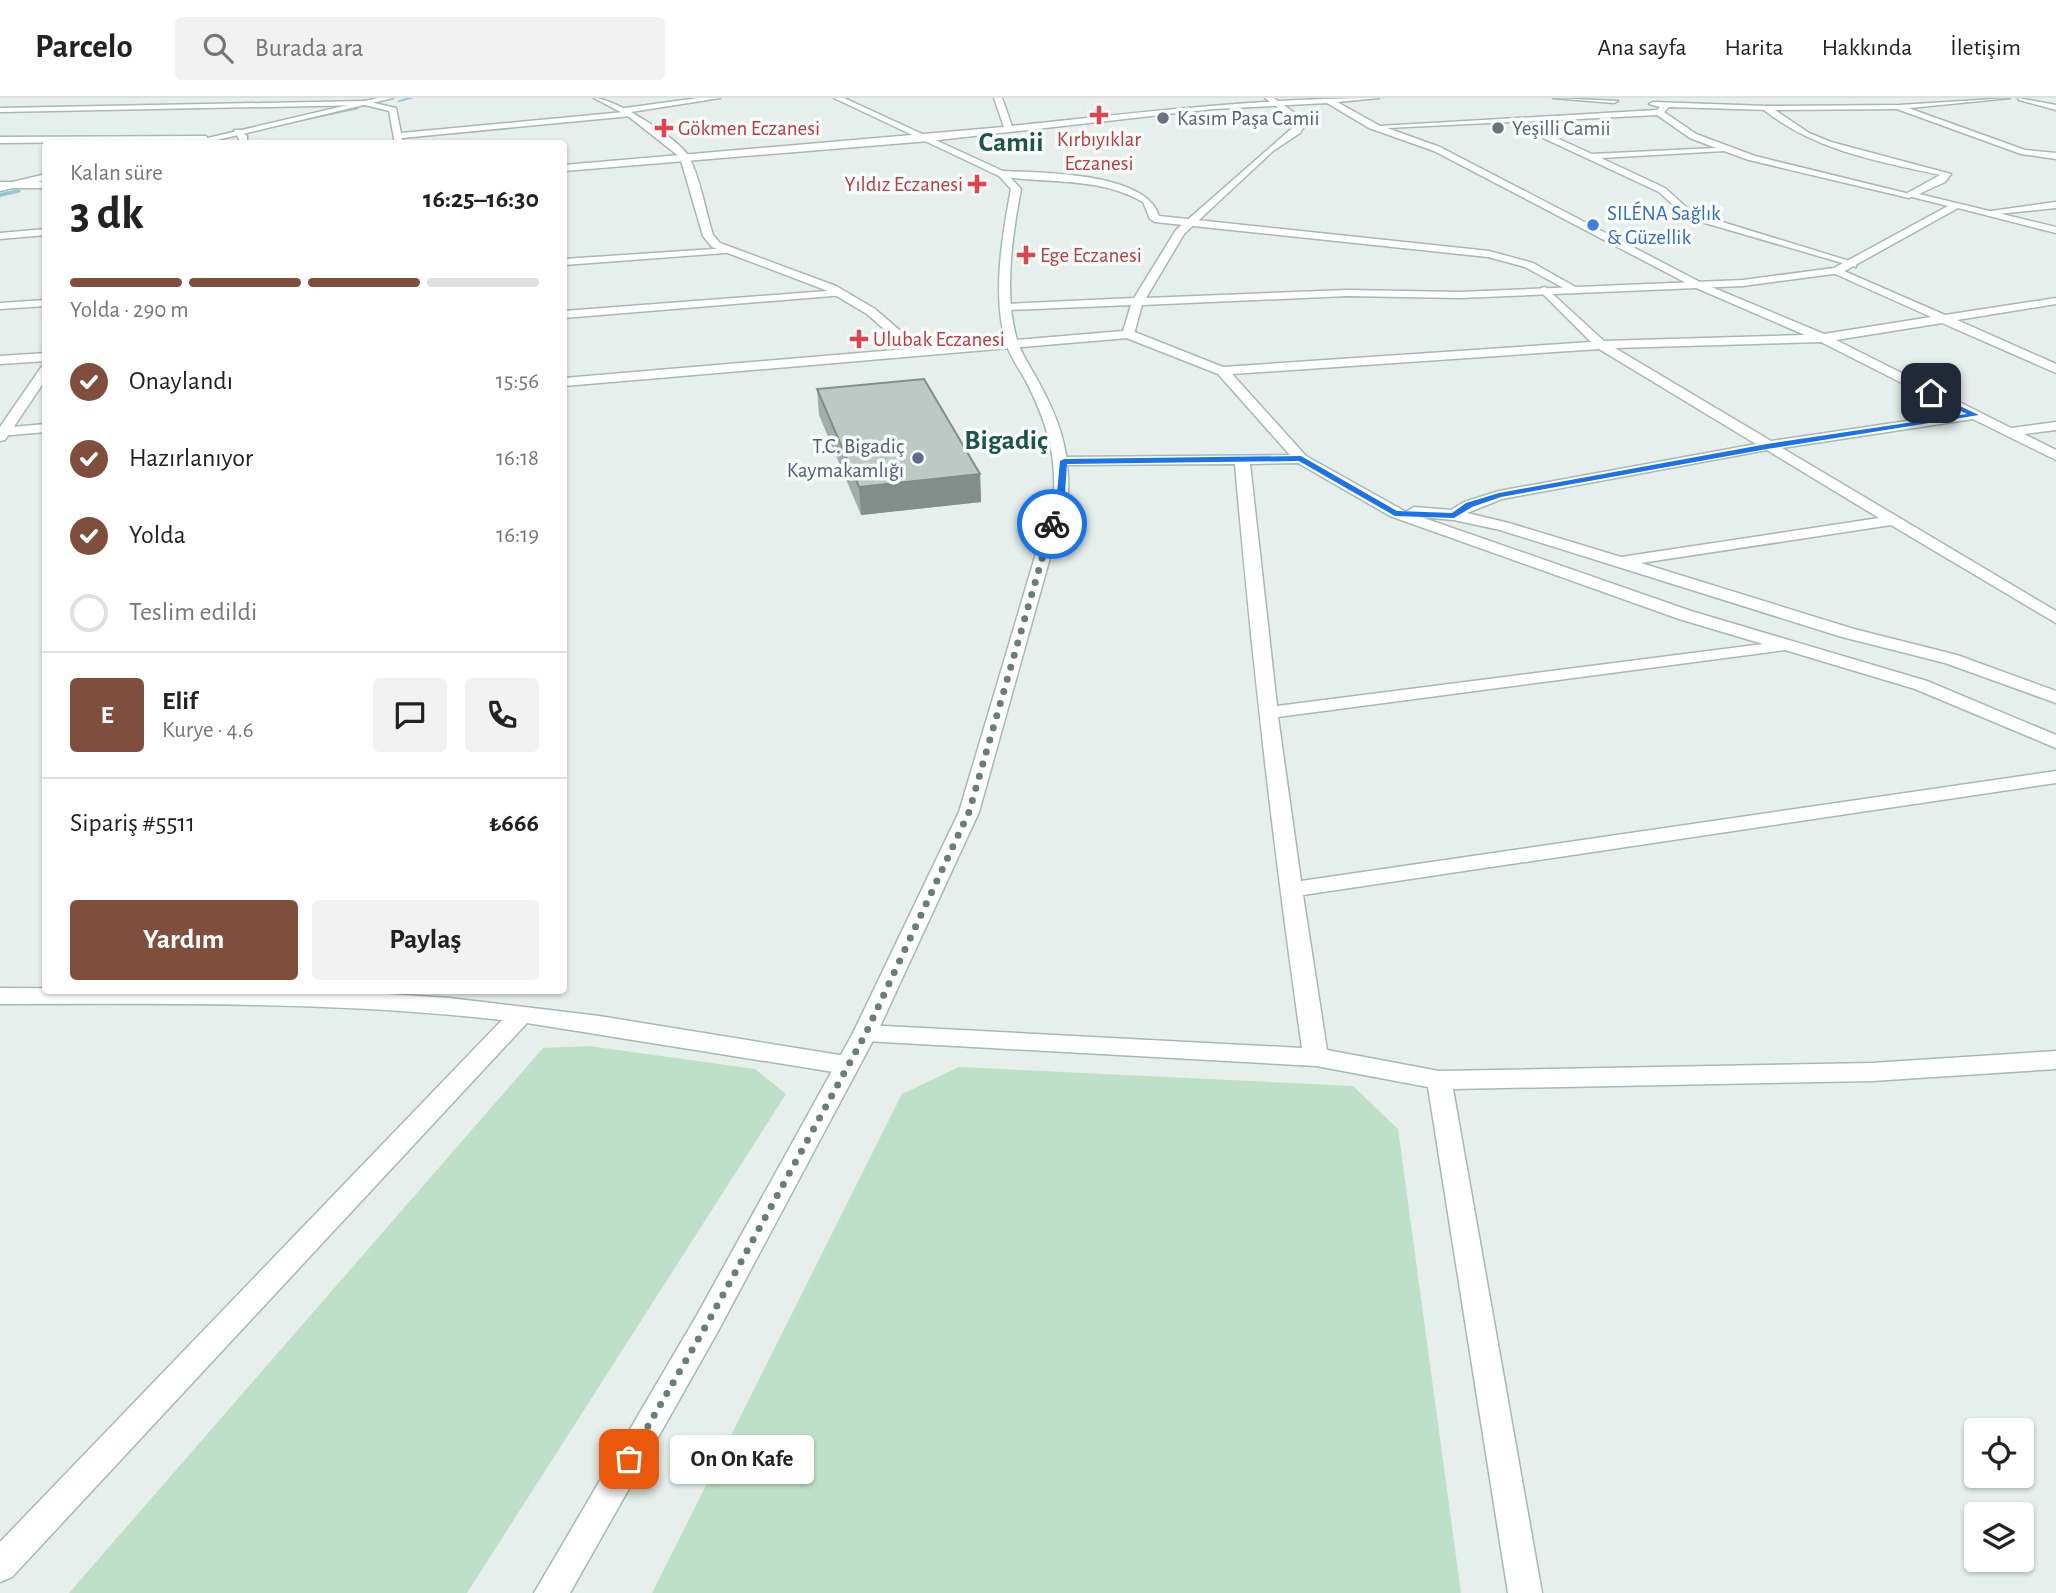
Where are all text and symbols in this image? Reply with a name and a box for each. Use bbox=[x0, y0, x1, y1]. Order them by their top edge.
search box bbox=[175, 17, 665, 80]
icon: search bbox=[199, 29, 237, 67]
text: Parcelo bbox=[35, 31, 133, 64]
text: Burada ara bbox=[255, 35, 364, 61]
text: Ana sayfa bbox=[1597, 36, 1687, 60]
text: Harita bbox=[1725, 36, 1784, 60]
text: Hakkında bbox=[1822, 36, 1912, 60]
text: İletişim bbox=[1950, 36, 2021, 60]
marker: Kırbıyıklar Eczanesi bbox=[1091, 107, 1107, 123]
place label: Kasım Paşa Camii bbox=[1177, 108, 1320, 129]
marker: Kasım Paşa Camii bbox=[1155, 110, 1171, 126]
place label: Gökmen Eczanesi bbox=[678, 118, 820, 139]
place label: Yeşilli Camii bbox=[1512, 118, 1611, 139]
marker: Gökmen Eczanesi bbox=[656, 120, 672, 136]
marker: Yeşilli Camii bbox=[1490, 120, 1506, 136]
district label: Camii bbox=[979, 129, 1044, 157]
place label: Kırbıyıklar Eczanesi bbox=[1057, 129, 1141, 174]
text: Kalan süre bbox=[70, 162, 163, 185]
place label: Yıldız Eczanesi bbox=[845, 174, 963, 195]
marker: Yıldız Eczanesi bbox=[969, 176, 985, 192]
text: 16:25–16:30 bbox=[423, 186, 539, 212]
text: 3 dk bbox=[70, 191, 144, 237]
place label: SILÉNA Sağlık & Güzellik bbox=[1607, 201, 1721, 248]
marker: SILÉNA Sağlık & Güzellik bbox=[1585, 217, 1601, 233]
place label: Ege Eczanesi bbox=[1040, 245, 1142, 266]
marker: Ege Eczanesi bbox=[1018, 247, 1034, 263]
text: Yolda · 290 m bbox=[70, 299, 189, 322]
place label: Ulubak Eczanesi bbox=[873, 329, 1005, 350]
marker: Ulubak Eczanesi bbox=[851, 331, 867, 347]
icon: check bbox=[70, 363, 108, 401]
pin bbox=[1901, 363, 1961, 423]
text: Onaylandı bbox=[129, 368, 233, 394]
text: 15:56 bbox=[496, 370, 539, 393]
icon: home bbox=[1912, 374, 1950, 412]
district label: Bigadiç bbox=[964, 427, 1048, 455]
place label: T.C. Bigadiç Kaymakamlığı bbox=[787, 436, 904, 481]
icon: check bbox=[70, 440, 108, 478]
text: Hazırlanıyor bbox=[129, 445, 253, 471]
text: 16:18 bbox=[496, 447, 539, 470]
marker: T.C. Bigadiç Kaymakamlığı bbox=[910, 450, 926, 466]
courier bbox=[1017, 489, 1087, 559]
icon: bike bbox=[1033, 505, 1071, 543]
icon: check bbox=[70, 517, 108, 555]
text: Yolda bbox=[129, 522, 186, 548]
text: 16:19 bbox=[496, 524, 539, 547]
text: Teslim edildi bbox=[129, 599, 257, 625]
button: chat bbox=[373, 678, 447, 752]
button: phone bbox=[465, 678, 539, 752]
text: Elif bbox=[162, 688, 198, 714]
text: E bbox=[100, 702, 114, 728]
text: Kurye · 4.6 bbox=[162, 719, 254, 742]
text: Sipariş #5511 bbox=[70, 810, 195, 836]
text: ₺666 bbox=[489, 810, 539, 836]
button: Yardım bbox=[70, 900, 298, 980]
button: Paylaş bbox=[312, 900, 539, 980]
map controls bbox=[1964, 1418, 2034, 1572]
button: locate bbox=[1964, 1418, 2034, 1488]
pin bbox=[599, 1429, 659, 1489]
callout: On On Kafe bbox=[671, 1434, 814, 1484]
icon: bag bbox=[610, 1440, 648, 1478]
text: On On Kafe bbox=[691, 1448, 793, 1471]
button: layers bbox=[1964, 1502, 2034, 1572]

